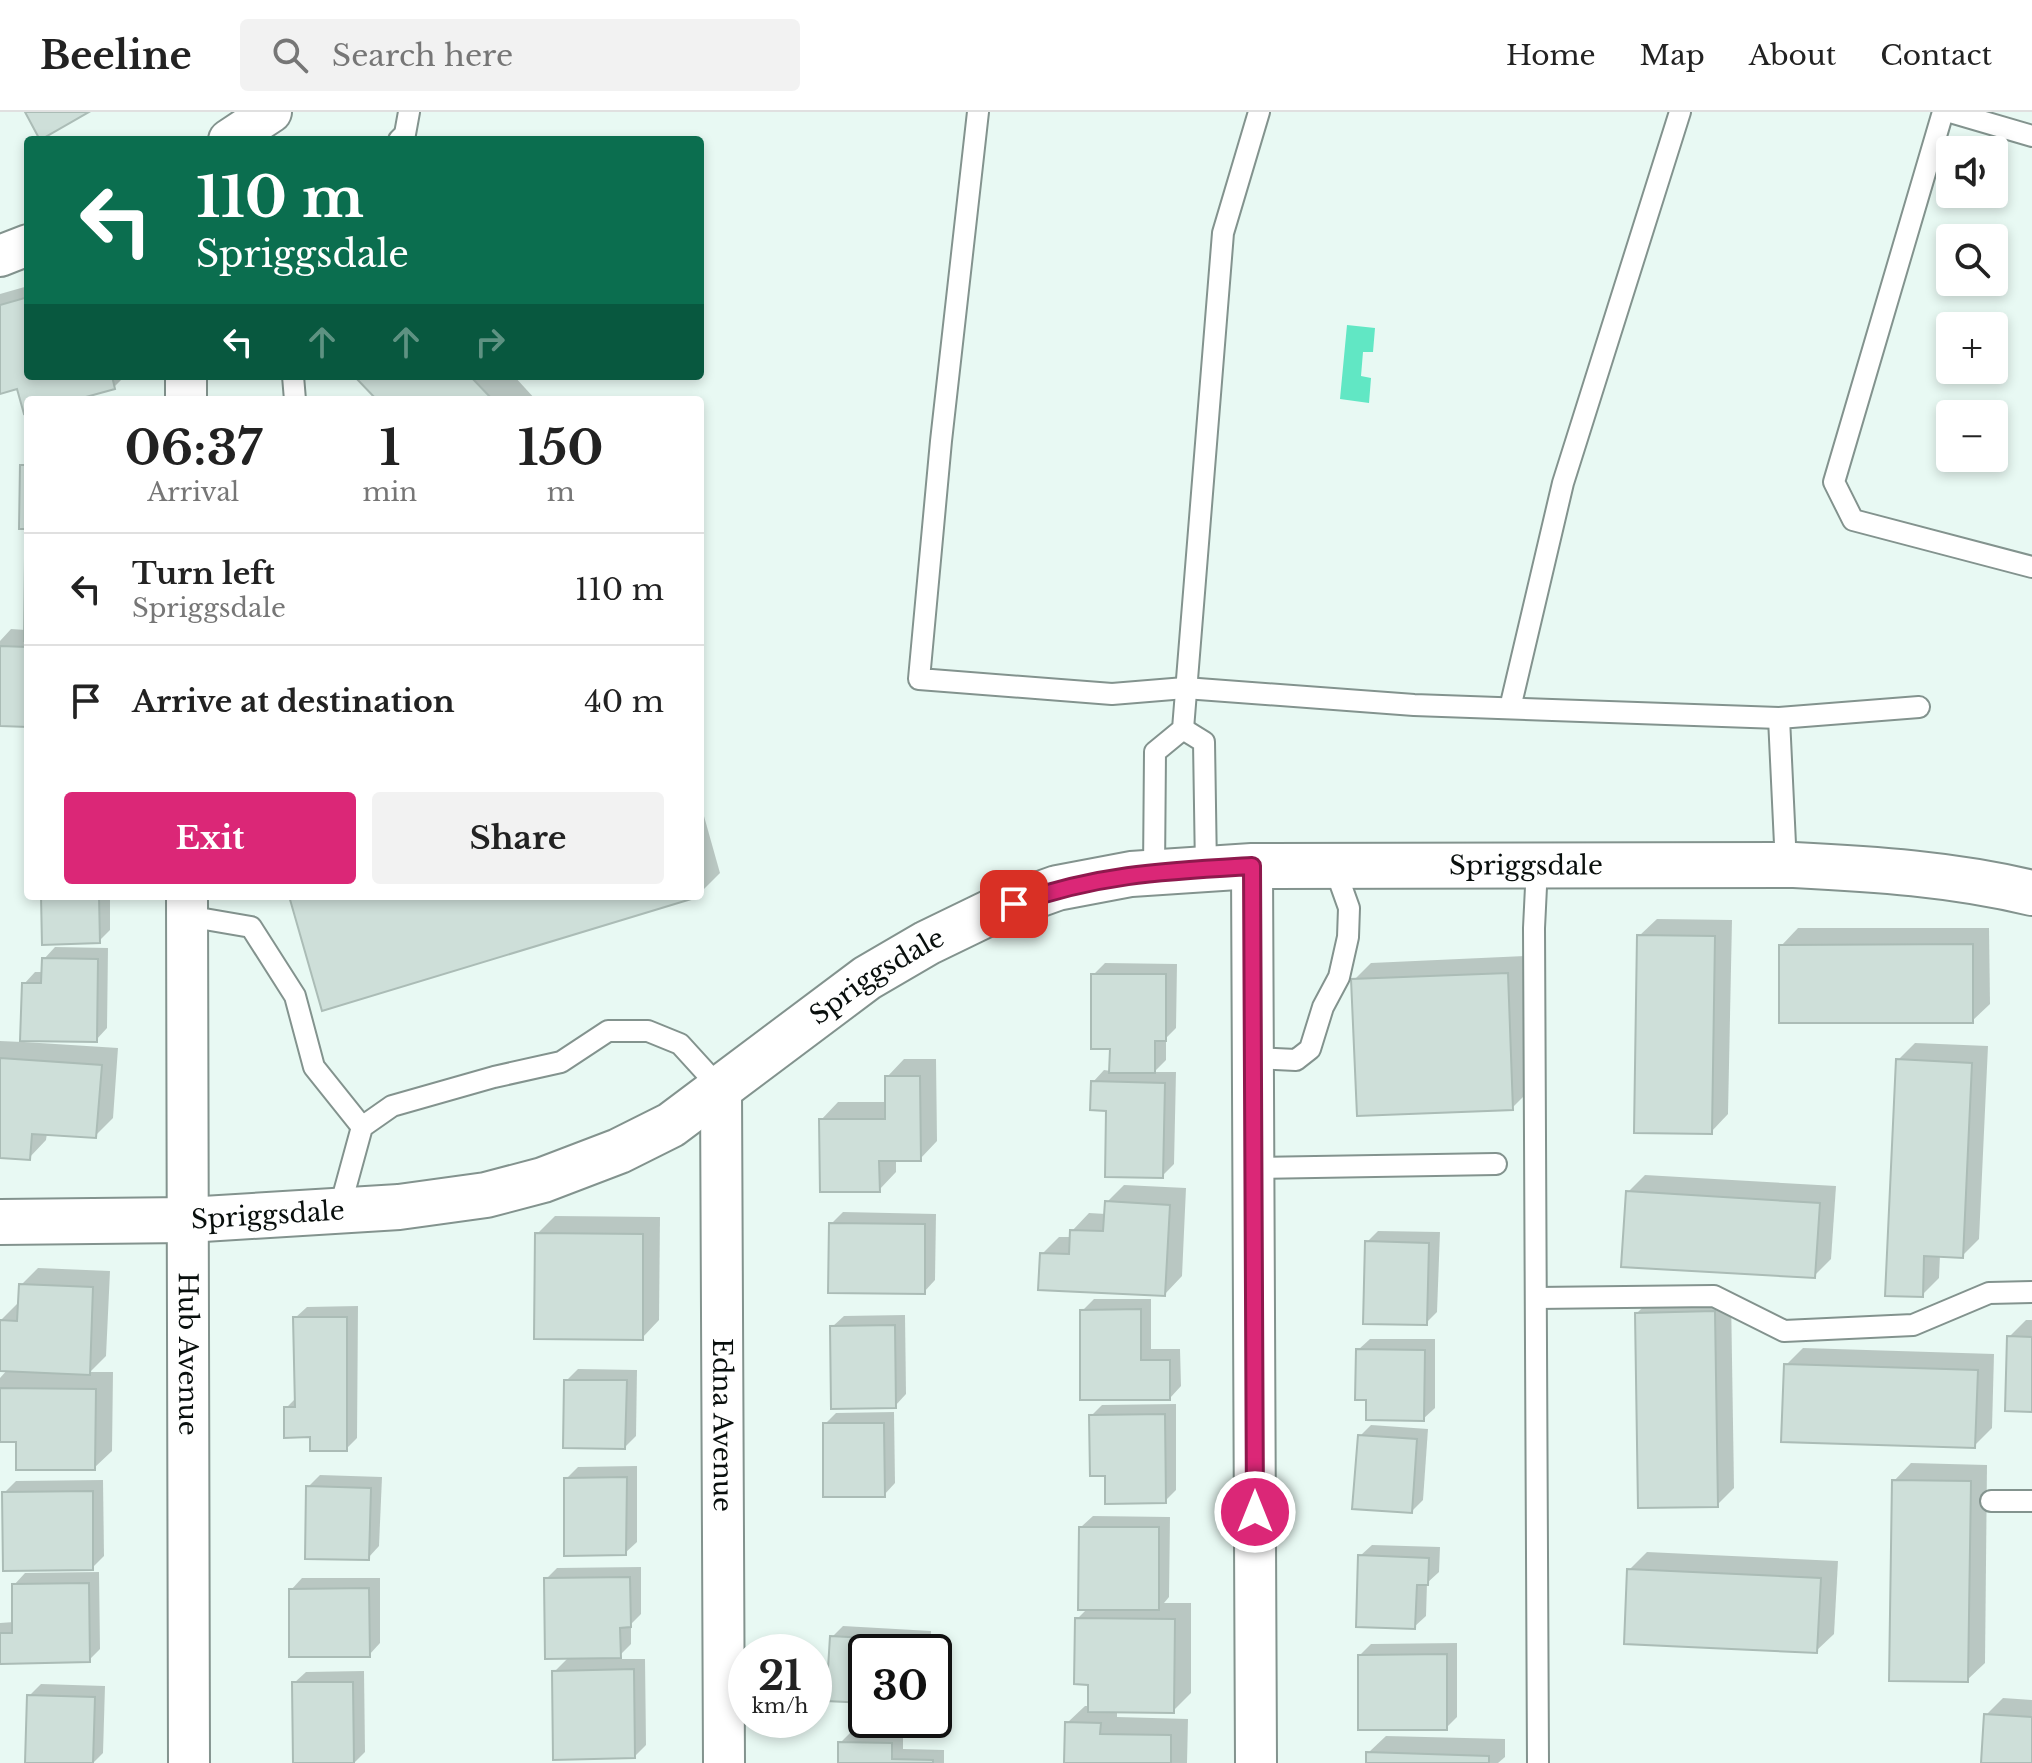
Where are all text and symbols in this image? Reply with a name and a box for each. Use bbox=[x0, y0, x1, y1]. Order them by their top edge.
search box bbox=[240, 19, 800, 91]
text: Beeline bbox=[40, 32, 192, 79]
icon: search bbox=[268, 33, 312, 77]
text: Search here bbox=[332, 37, 513, 74]
text: Home bbox=[1506, 38, 1596, 73]
text: Map bbox=[1640, 38, 1705, 73]
text: About bbox=[1749, 38, 1836, 73]
text: Contact bbox=[1880, 38, 1992, 73]
map controls bbox=[1936, 136, 2008, 472]
button: sound bbox=[1936, 136, 2008, 208]
text: 110 m bbox=[196, 163, 364, 232]
icon: left bbox=[64, 168, 168, 272]
button: search bbox=[1936, 224, 2008, 296]
text: Spriggsdale bbox=[196, 232, 409, 277]
button: + bbox=[1936, 312, 2008, 384]
icon: left bbox=[216, 320, 260, 364]
icon: ahead bbox=[300, 320, 344, 364]
icon: ahead bbox=[384, 320, 428, 364]
icon: right bbox=[468, 320, 512, 364]
button: − bbox=[1936, 400, 2008, 472]
text: 06:37 bbox=[125, 418, 262, 478]
text: 1 bbox=[379, 418, 400, 478]
text: 150 bbox=[518, 418, 604, 478]
text: Arrival bbox=[147, 476, 239, 508]
text: min bbox=[363, 476, 417, 508]
text: m bbox=[547, 476, 575, 508]
text: Turn left bbox=[132, 555, 275, 592]
icon: left bbox=[64, 567, 108, 611]
text: 110 m bbox=[575, 571, 664, 608]
text: Spriggsdale bbox=[132, 592, 286, 624]
icon: arrive bbox=[64, 679, 108, 723]
text: Arrive at destination bbox=[132, 683, 455, 720]
text: 40 m bbox=[584, 683, 664, 720]
button: Exit bbox=[64, 792, 356, 884]
button: Share bbox=[372, 792, 664, 884]
street label: Spriggsdale bbox=[1449, 849, 1603, 882]
pin bbox=[980, 870, 1048, 938]
icon: arrive bbox=[992, 882, 1036, 926]
street label: Spriggsdale bbox=[803, 921, 949, 1031]
street label: Spriggsdale bbox=[190, 1194, 346, 1236]
street label: Hub Avenue bbox=[172, 1272, 204, 1436]
street label: Edna Avenue bbox=[706, 1338, 739, 1512]
position arrow bbox=[1213, 1470, 1297, 1554]
speed limit sign: 30 bbox=[848, 1634, 952, 1738]
text: 21 bbox=[758, 1651, 802, 1701]
text: km/h bbox=[752, 1694, 808, 1718]

